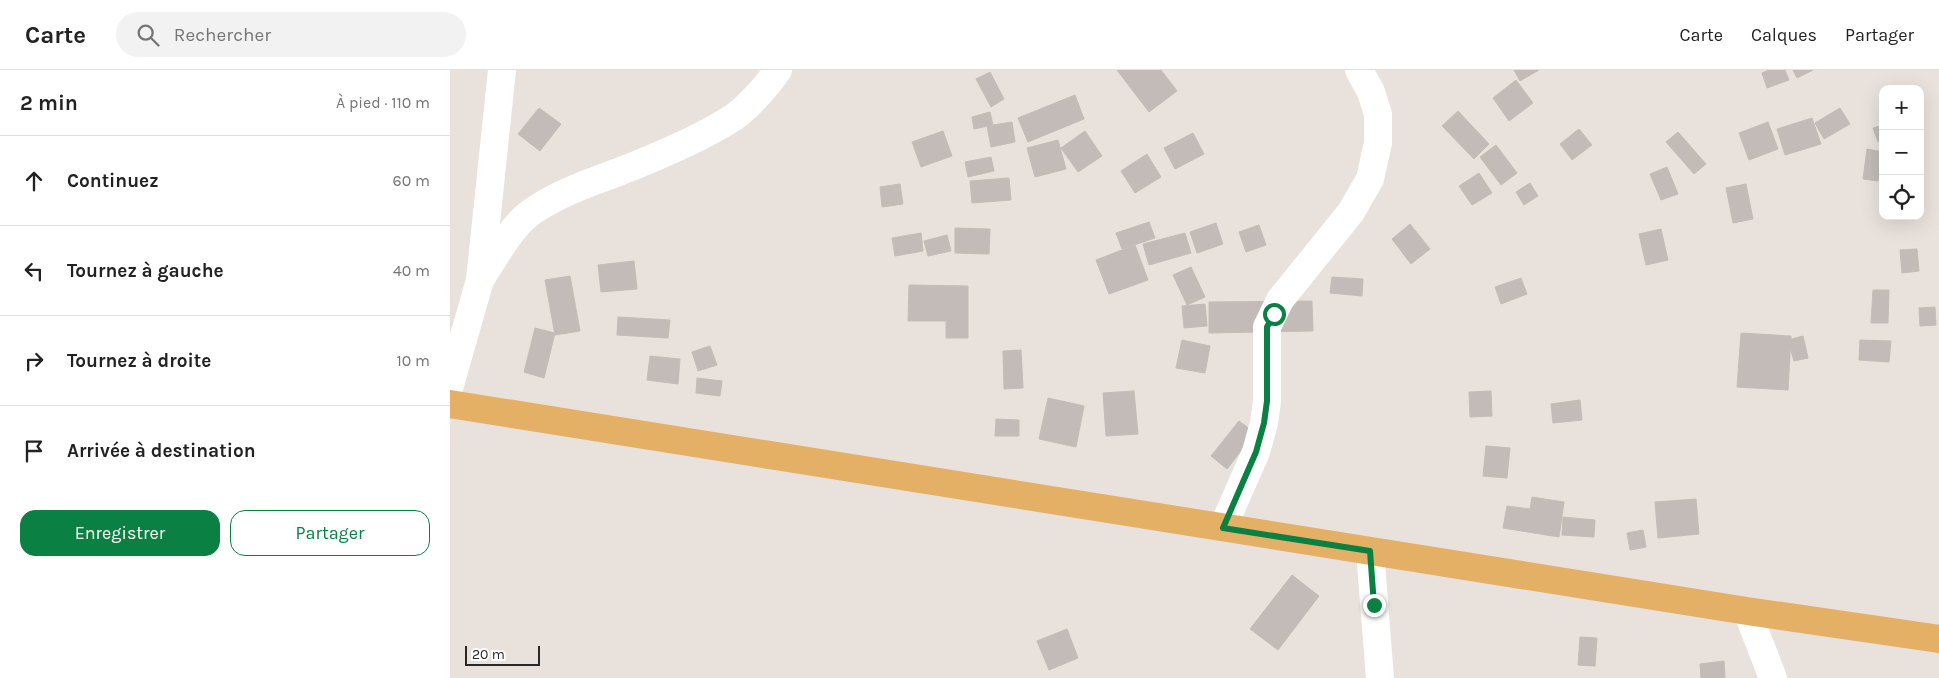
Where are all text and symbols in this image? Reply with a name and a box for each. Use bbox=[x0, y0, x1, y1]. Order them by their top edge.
search box bbox=[116, 12, 466, 57]
text: Carte bbox=[25, 21, 86, 49]
icon: search bbox=[134, 21, 162, 49]
text: Rechercher bbox=[174, 24, 271, 46]
text: Carte bbox=[1679, 24, 1723, 46]
text: Calques bbox=[1751, 24, 1817, 46]
text: Partager bbox=[1845, 24, 1914, 46]
map controls bbox=[1879, 85, 1924, 220]
button: + bbox=[1879, 85, 1924, 130]
text: 2 min bbox=[20, 91, 78, 115]
text: À pied · 110 m bbox=[336, 93, 430, 112]
button: − bbox=[1879, 130, 1924, 175]
icon: ahead bbox=[20, 167, 48, 195]
text: Continuez bbox=[67, 170, 159, 192]
text: 60 m bbox=[393, 171, 430, 190]
button: locate bbox=[1879, 175, 1924, 220]
icon: left bbox=[20, 257, 48, 285]
text: Tournez à gauche bbox=[67, 260, 224, 282]
text: 40 m bbox=[393, 261, 430, 280]
route start bbox=[1263, 303, 1286, 326]
icon: right bbox=[20, 347, 48, 375]
text: Tournez à droite bbox=[67, 350, 211, 372]
text: 10 m bbox=[396, 351, 430, 370]
icon: arrive bbox=[20, 437, 48, 465]
text: Arrivée à destination bbox=[67, 440, 256, 462]
button: Enregistrer bbox=[20, 510, 220, 556]
button: Partager bbox=[230, 510, 430, 556]
route end bbox=[1363, 594, 1386, 617]
scale bar bbox=[465, 643, 540, 666]
text: 20 m bbox=[472, 646, 505, 663]

